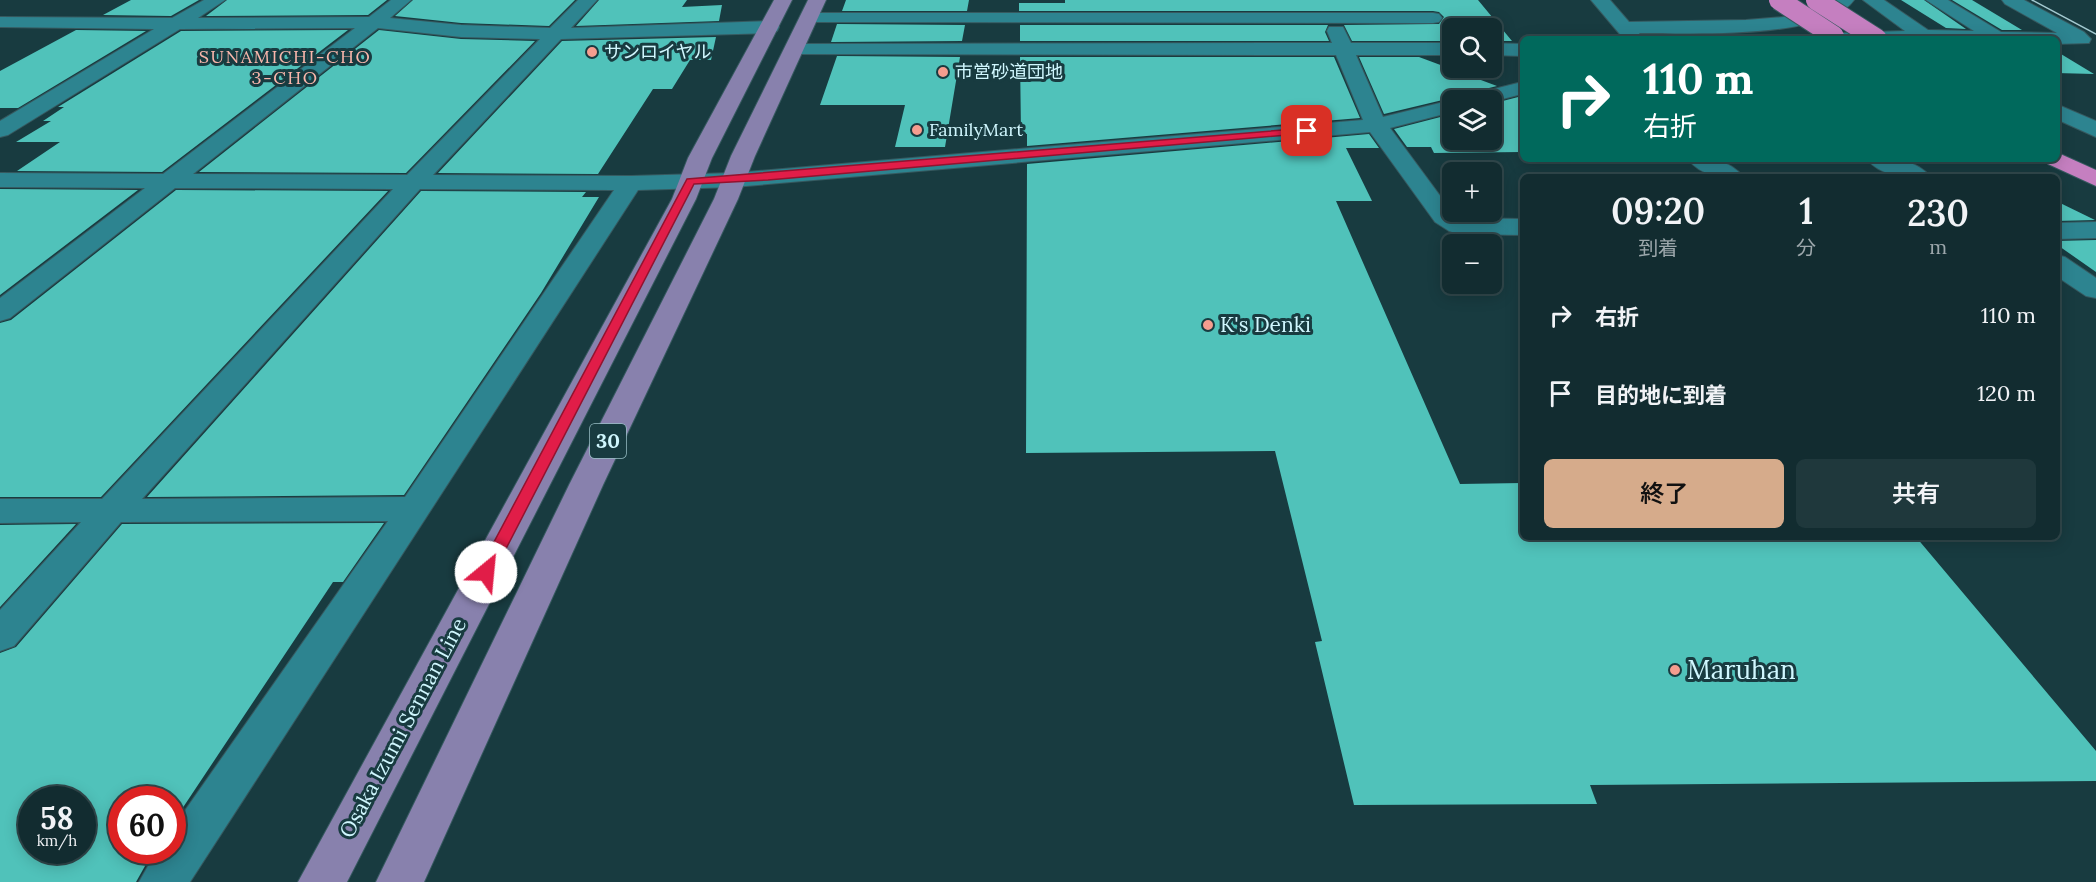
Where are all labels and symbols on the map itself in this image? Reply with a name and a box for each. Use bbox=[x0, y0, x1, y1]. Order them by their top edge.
place label: サンロイヤル bbox=[604, 40, 711, 63]
district label: SUNAMICHI-CHO 3-CHO bbox=[199, 45, 371, 89]
marker: サンロイヤル bbox=[585, 45, 599, 59]
place label: 市営砂道団地 bbox=[955, 60, 1063, 83]
marker: 市営砂道団地 bbox=[936, 65, 950, 79]
pin bbox=[1281, 105, 1332, 156]
place label: FamilyMart bbox=[929, 118, 1023, 141]
marker: FamilyMart bbox=[910, 123, 924, 137]
place label: K's Denki bbox=[1220, 311, 1311, 338]
marker: K's Denki bbox=[1201, 318, 1215, 332]
road number: 30 bbox=[590, 424, 626, 458]
position arrow bbox=[454, 540, 518, 604]
street label: Osaka Izumi Sennan Line bbox=[333, 613, 472, 842]
place label: Maruhan bbox=[1687, 653, 1796, 686]
marker: Maruhan bbox=[1668, 663, 1682, 677]
speed limit sign: 60 bbox=[108, 786, 186, 864]

